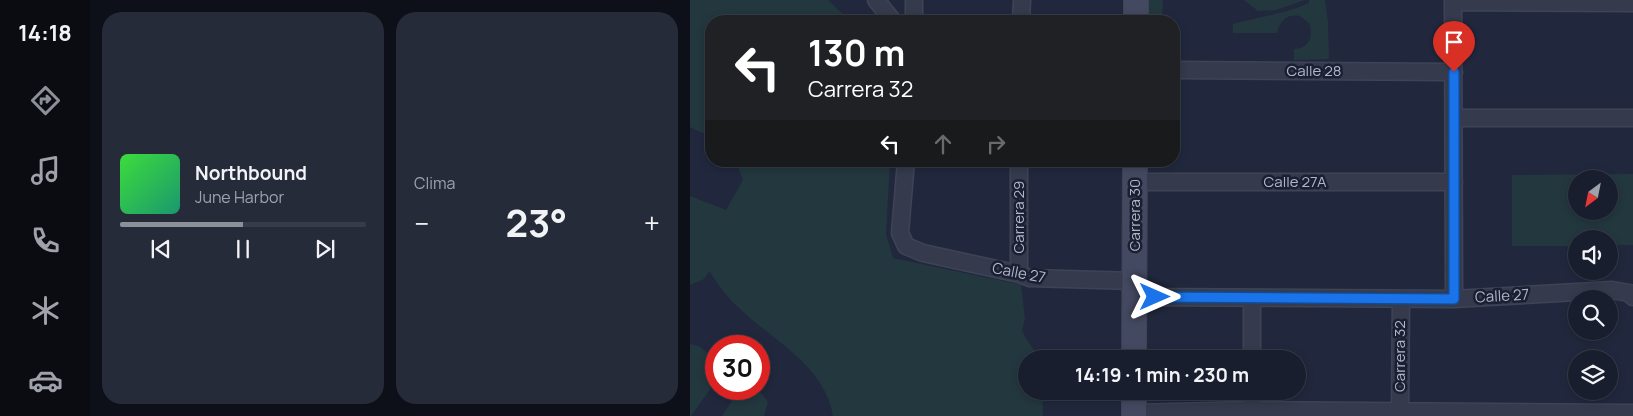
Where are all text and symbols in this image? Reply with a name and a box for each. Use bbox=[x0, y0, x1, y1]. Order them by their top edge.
text: 14:18 bbox=[18, 18, 72, 48]
pin bbox=[1433, 21, 1475, 72]
icon: arrive bbox=[1440, 28, 1468, 56]
text: 130 m bbox=[808, 29, 905, 77]
icon: left bbox=[725, 35, 790, 100]
street label: Calle 28 bbox=[1286, 60, 1342, 81]
text: Carrera 32 bbox=[808, 74, 913, 104]
icon: directions bbox=[28, 83, 63, 118]
icon: left bbox=[876, 130, 904, 158]
icon: ahead bbox=[929, 130, 957, 158]
icon: right bbox=[982, 130, 1010, 158]
icon: music bbox=[28, 153, 63, 188]
text: Northbound bbox=[195, 160, 307, 186]
north arrow bbox=[1568, 170, 1618, 220]
map controls bbox=[1568, 170, 1618, 400]
street label: Calle 27A bbox=[1264, 171, 1327, 192]
text: Clima bbox=[414, 172, 455, 194]
street label: Carrera 30 bbox=[1124, 179, 1145, 251]
street label: Carrera 29 bbox=[1008, 181, 1029, 253]
text: June Harbor bbox=[195, 186, 284, 208]
text: 23° bbox=[506, 196, 567, 248]
text: − bbox=[414, 204, 429, 242]
text: + bbox=[644, 204, 660, 242]
icon: phone bbox=[28, 223, 63, 258]
button: sound bbox=[1568, 230, 1618, 280]
icon: previous bbox=[147, 235, 175, 263]
icon: pause bbox=[229, 235, 257, 263]
icon: next bbox=[311, 235, 339, 263]
street label: Calle 27 bbox=[991, 257, 1048, 288]
position arrow bbox=[1128, 270, 1180, 322]
street label: Calle 27 bbox=[1475, 284, 1529, 307]
button: search bbox=[1568, 290, 1618, 340]
icon: climate bbox=[28, 293, 63, 328]
street label: Carrera 32 bbox=[1389, 320, 1410, 392]
speed limit sign: 30 bbox=[705, 335, 770, 400]
button: layers bbox=[1568, 350, 1618, 400]
text: 14:19 · 1 min · 230 m bbox=[1075, 362, 1249, 388]
icon: car bbox=[28, 363, 63, 398]

